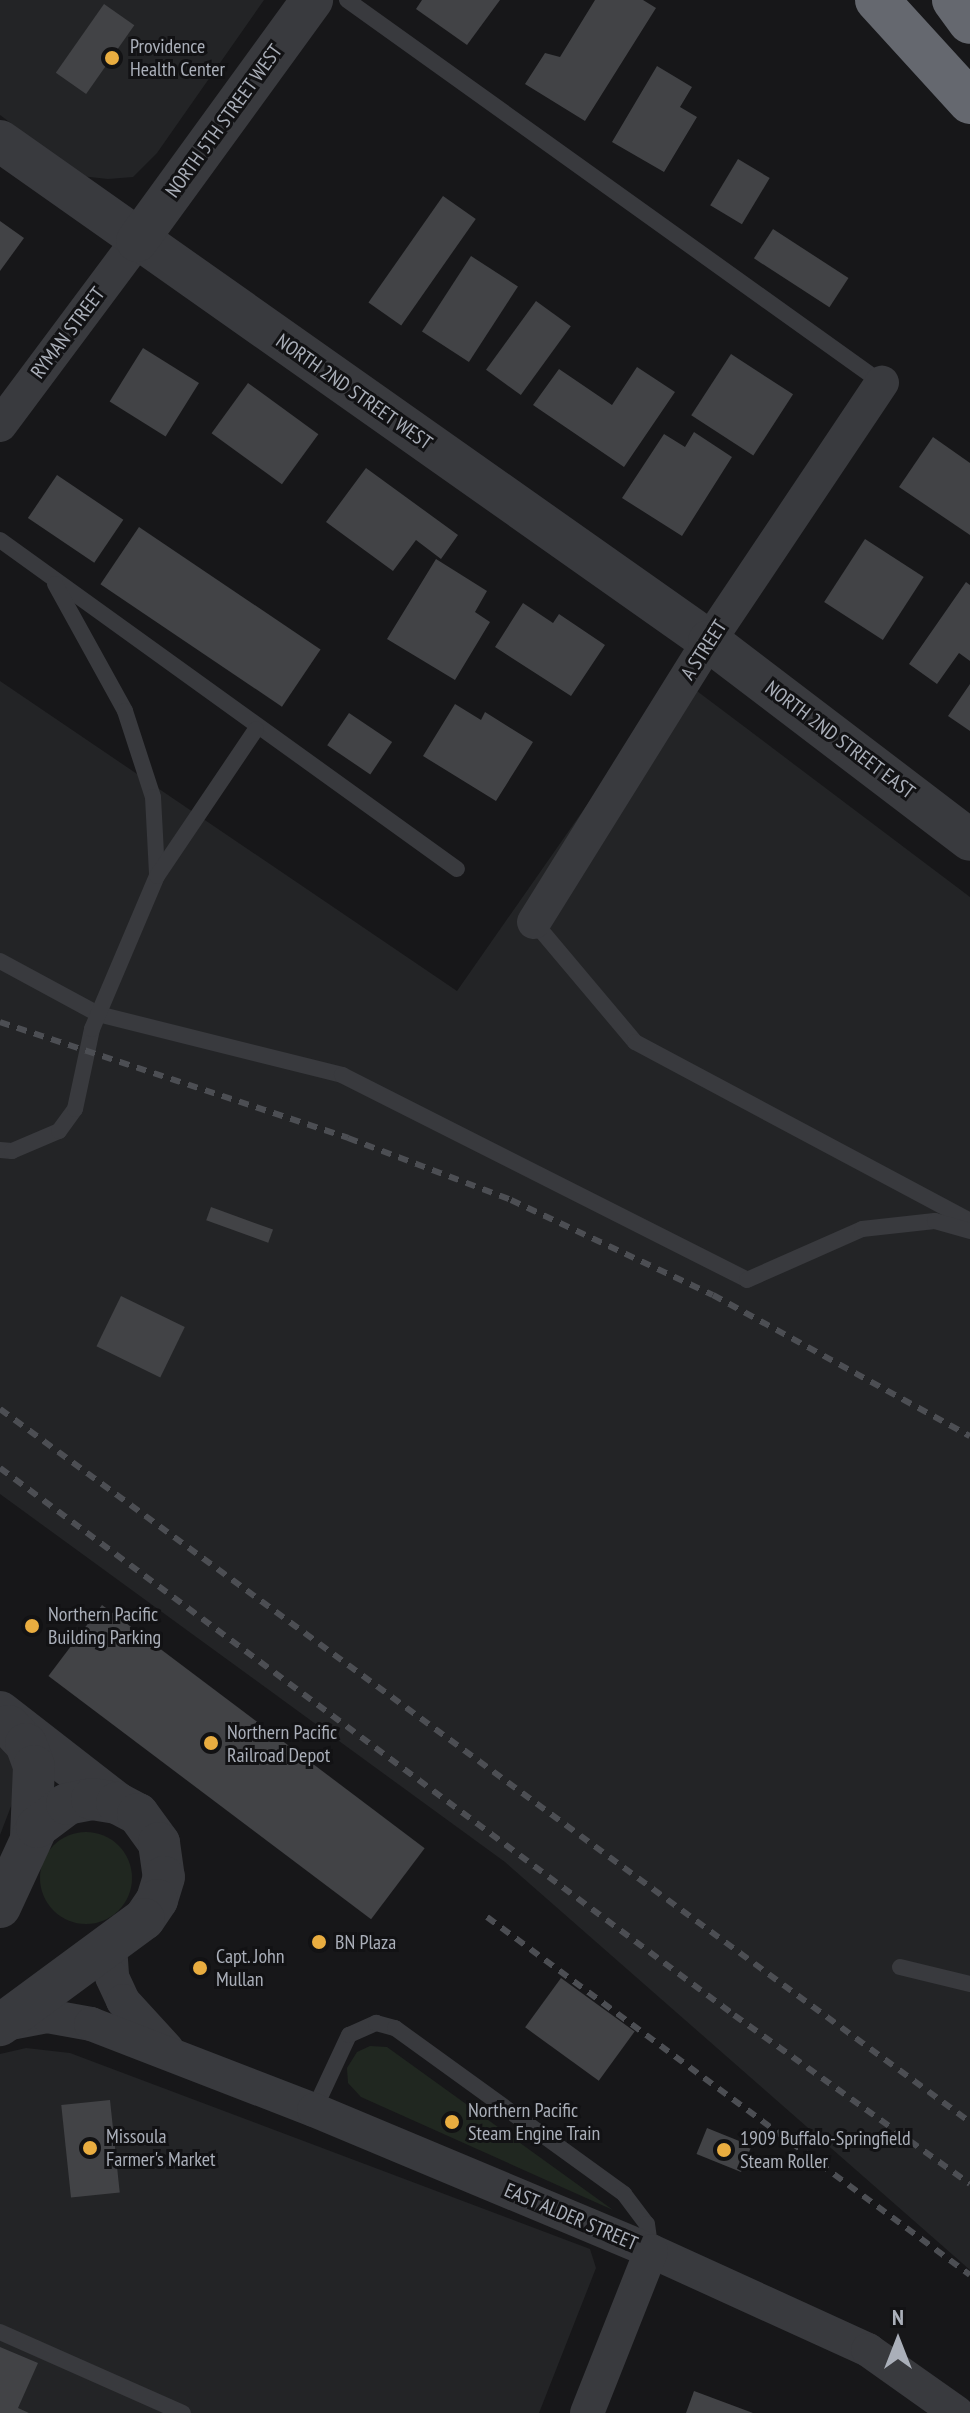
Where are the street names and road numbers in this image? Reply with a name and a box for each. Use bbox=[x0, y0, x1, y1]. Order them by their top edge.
street label: NORTH 5TH STREET WEST bbox=[160, 39, 288, 203]
street label: RYMAN STREET bbox=[26, 283, 110, 383]
street label: NORTH 2ND STREET WEST bbox=[271, 329, 437, 455]
street label: A STREET bbox=[676, 615, 732, 685]
street label: NORTH 2ND STREET EAST bbox=[760, 676, 920, 804]
street label: EAST ALDER STREET bbox=[500, 2178, 642, 2256]

